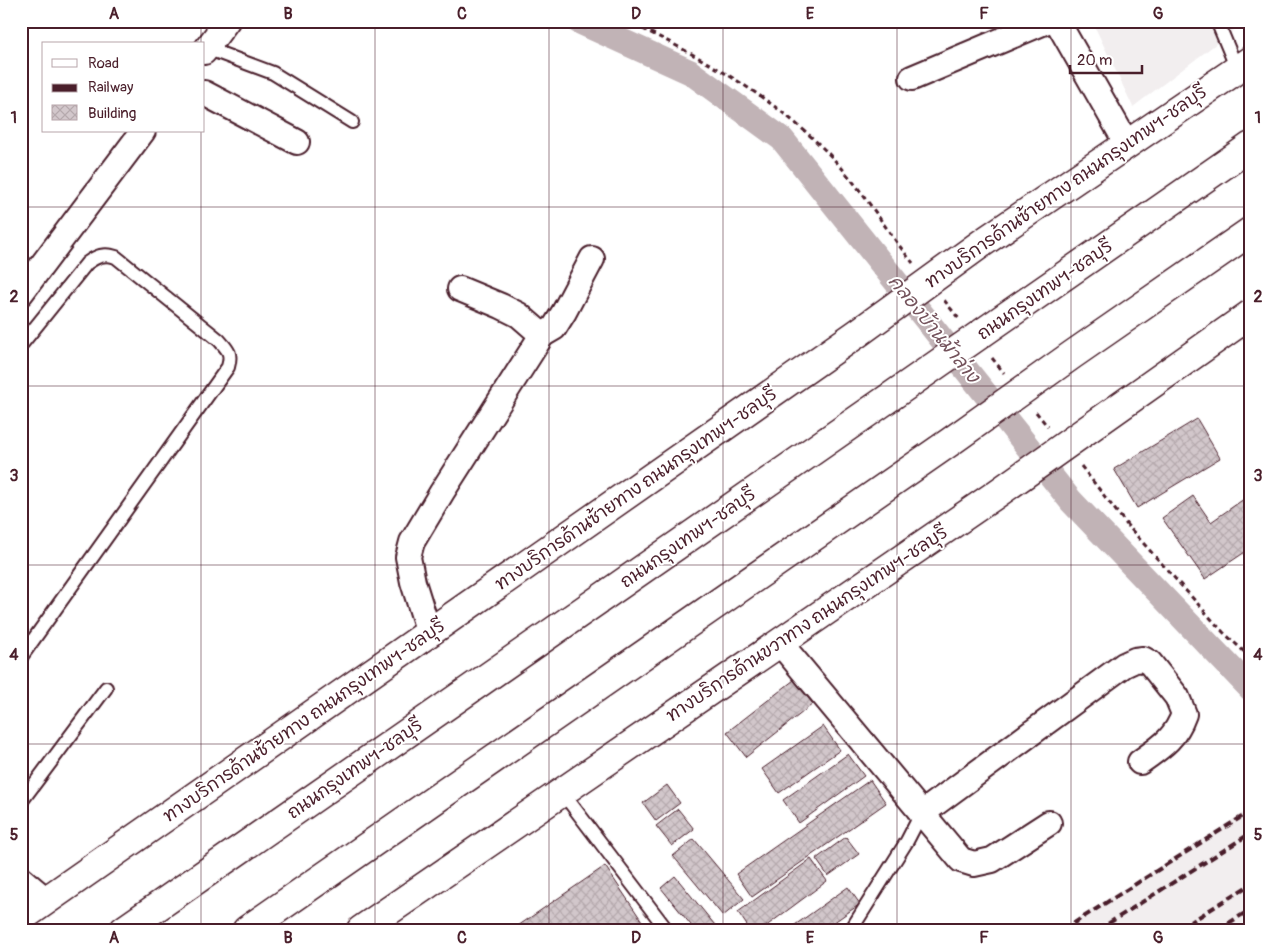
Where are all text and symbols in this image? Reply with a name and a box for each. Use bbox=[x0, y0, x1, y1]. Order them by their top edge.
text: A bbox=[109, 4, 120, 24]
text: B bbox=[283, 4, 293, 24]
text: C bbox=[457, 4, 467, 24]
text: D bbox=[631, 4, 641, 24]
text: E bbox=[806, 4, 815, 24]
text: F bbox=[979, 4, 989, 24]
text: G bbox=[1153, 4, 1164, 24]
legend bbox=[42, 42, 205, 132]
scale bar bbox=[1070, 42, 1142, 74]
text: 20 m bbox=[1077, 51, 1112, 70]
text: Road bbox=[88, 54, 119, 73]
text: Railway bbox=[88, 78, 134, 97]
street label: ทางบริการด้านซ้ายทาง ถนนกรุงเทพฯ-ชลบุรี bbox=[921, 81, 1211, 293]
text: Building bbox=[88, 104, 136, 123]
text: 1 bbox=[11, 108, 17, 128]
text: 1 bbox=[1255, 108, 1261, 128]
street label: ถนนกรุงเทพฯ-ชลบุรี bbox=[973, 235, 1117, 345]
water label: คลองบ้านม้าล่าง bbox=[883, 270, 987, 389]
text: 2 bbox=[10, 287, 19, 307]
text: 2 bbox=[1254, 287, 1263, 307]
street label: ทางบริการด้านซ้ายทาง ถนนกรุงเทพฯ-ชลบุรี bbox=[491, 383, 781, 595]
text: 3 bbox=[10, 466, 19, 486]
text: 3 bbox=[1254, 466, 1263, 486]
street label: ถนนกรุงเทพฯ-ชลบุรี bbox=[616, 483, 760, 593]
street label: ทางบริการด้านขวาทาง ถนนกรุงเทพฯ-ชลบุรี bbox=[661, 520, 953, 729]
street label: ทางบริการด้านซ้ายทาง ถนนกรุงเทพฯ-ชลบุรี bbox=[159, 615, 449, 827]
text: 4 bbox=[9, 645, 19, 665]
text: 4 bbox=[1253, 645, 1263, 665]
street label: ถนนกรุงเทพฯ-ชลบุรี bbox=[283, 714, 427, 824]
text: 5 bbox=[10, 825, 19, 845]
text: 5 bbox=[1254, 825, 1263, 845]
text: A bbox=[109, 928, 120, 948]
text: B bbox=[283, 928, 293, 948]
text: C bbox=[457, 928, 467, 948]
text: D bbox=[631, 928, 641, 948]
text: E bbox=[806, 928, 815, 948]
text: F bbox=[979, 928, 989, 948]
text: G bbox=[1153, 928, 1164, 948]

